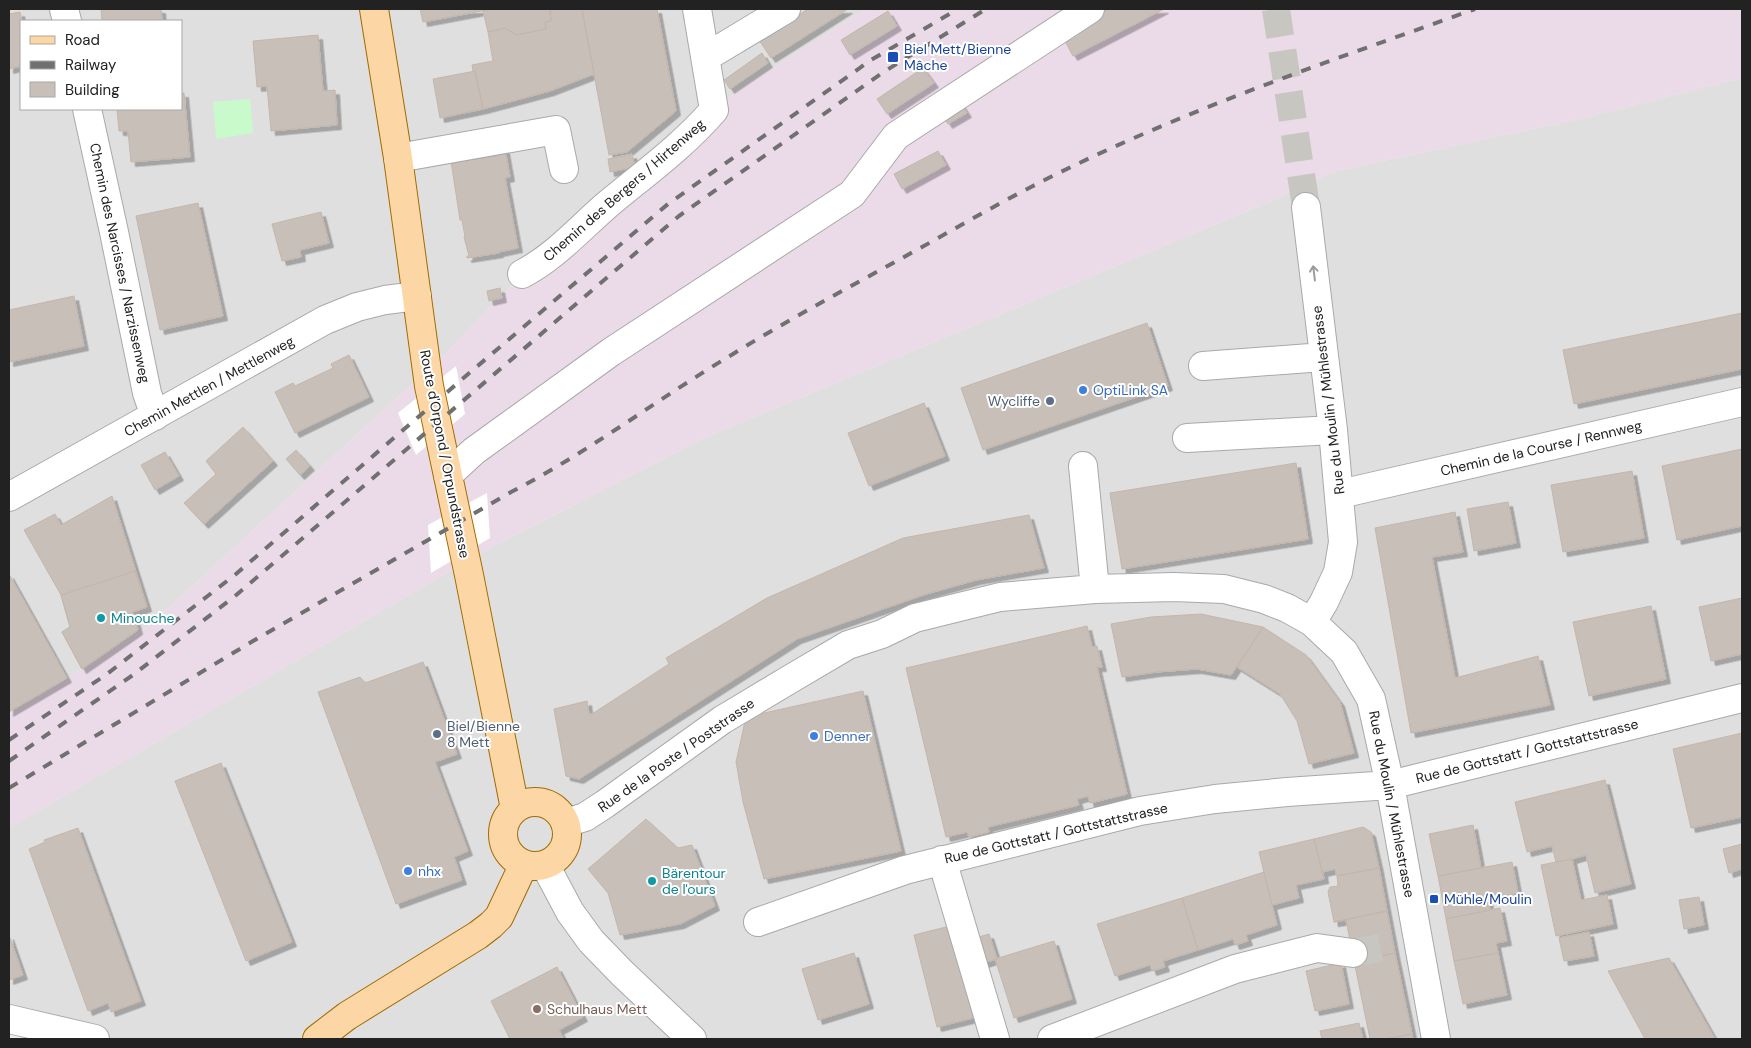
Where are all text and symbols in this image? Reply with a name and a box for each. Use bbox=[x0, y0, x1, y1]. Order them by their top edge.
legend bbox=[20, 20, 182, 110]
text: Road bbox=[65, 30, 100, 50]
place label: Biel Mett/Bienne Mâche bbox=[904, 40, 1011, 74]
marker: Biel Mett/Bienne Mâche bbox=[886, 50, 900, 64]
text: Railway bbox=[65, 55, 117, 75]
text: Building bbox=[65, 80, 120, 100]
street label: Chemin des Bergers / Hirtenweg bbox=[539, 115, 709, 265]
street label: Chemin des Narcisses / Narzissenweg bbox=[86, 141, 154, 385]
one-way arrow bbox=[1309, 266, 1319, 282]
street label: Rue du Moulin / Mühlestrasse bbox=[1307, 305, 1349, 495]
street label: Chemin Mettlen / Mettlenweg bbox=[121, 332, 297, 440]
street label: Route d'Orpond / Orpundstrasse bbox=[416, 348, 474, 560]
place label: OptiLink SA bbox=[1093, 381, 1168, 399]
marker: OptiLink SA bbox=[1077, 384, 1089, 396]
place label: Wycliffe bbox=[988, 392, 1040, 410]
marker: Wycliffe bbox=[1044, 395, 1056, 407]
street label: Chemin de la Course / Rennweg bbox=[1439, 416, 1644, 480]
place label: Minouche bbox=[111, 609, 175, 627]
marker: Minouche bbox=[95, 612, 107, 624]
street label: Rue de la Poste / Poststrasse bbox=[594, 694, 758, 816]
street label: Rue du Moulin / Mühlestrasse bbox=[1365, 709, 1419, 899]
street label: Rue de Gottstatt / Gottstattstrasse bbox=[1414, 715, 1640, 787]
place label: Biel/Bienne 8 Mett bbox=[447, 717, 520, 751]
place label: Denner bbox=[824, 727, 871, 745]
marker: Biel/Bienne 8 Mett bbox=[431, 728, 443, 740]
marker: Denner bbox=[808, 730, 820, 742]
street label: Rue de Gottstatt / Gottstattstrasse bbox=[942, 798, 1170, 868]
place label: nhx bbox=[418, 862, 441, 880]
place label: Bärentour de l'ours bbox=[662, 864, 726, 898]
marker: nhx bbox=[402, 865, 414, 877]
marker: Bärentour de l'ours bbox=[646, 875, 658, 887]
place label: Mühle/Moulin bbox=[1444, 890, 1532, 908]
marker: Mühle/Moulin bbox=[1428, 893, 1440, 905]
place label: Schulhaus Mett bbox=[547, 1000, 647, 1018]
marker: Schulhaus Mett bbox=[531, 1003, 543, 1015]

